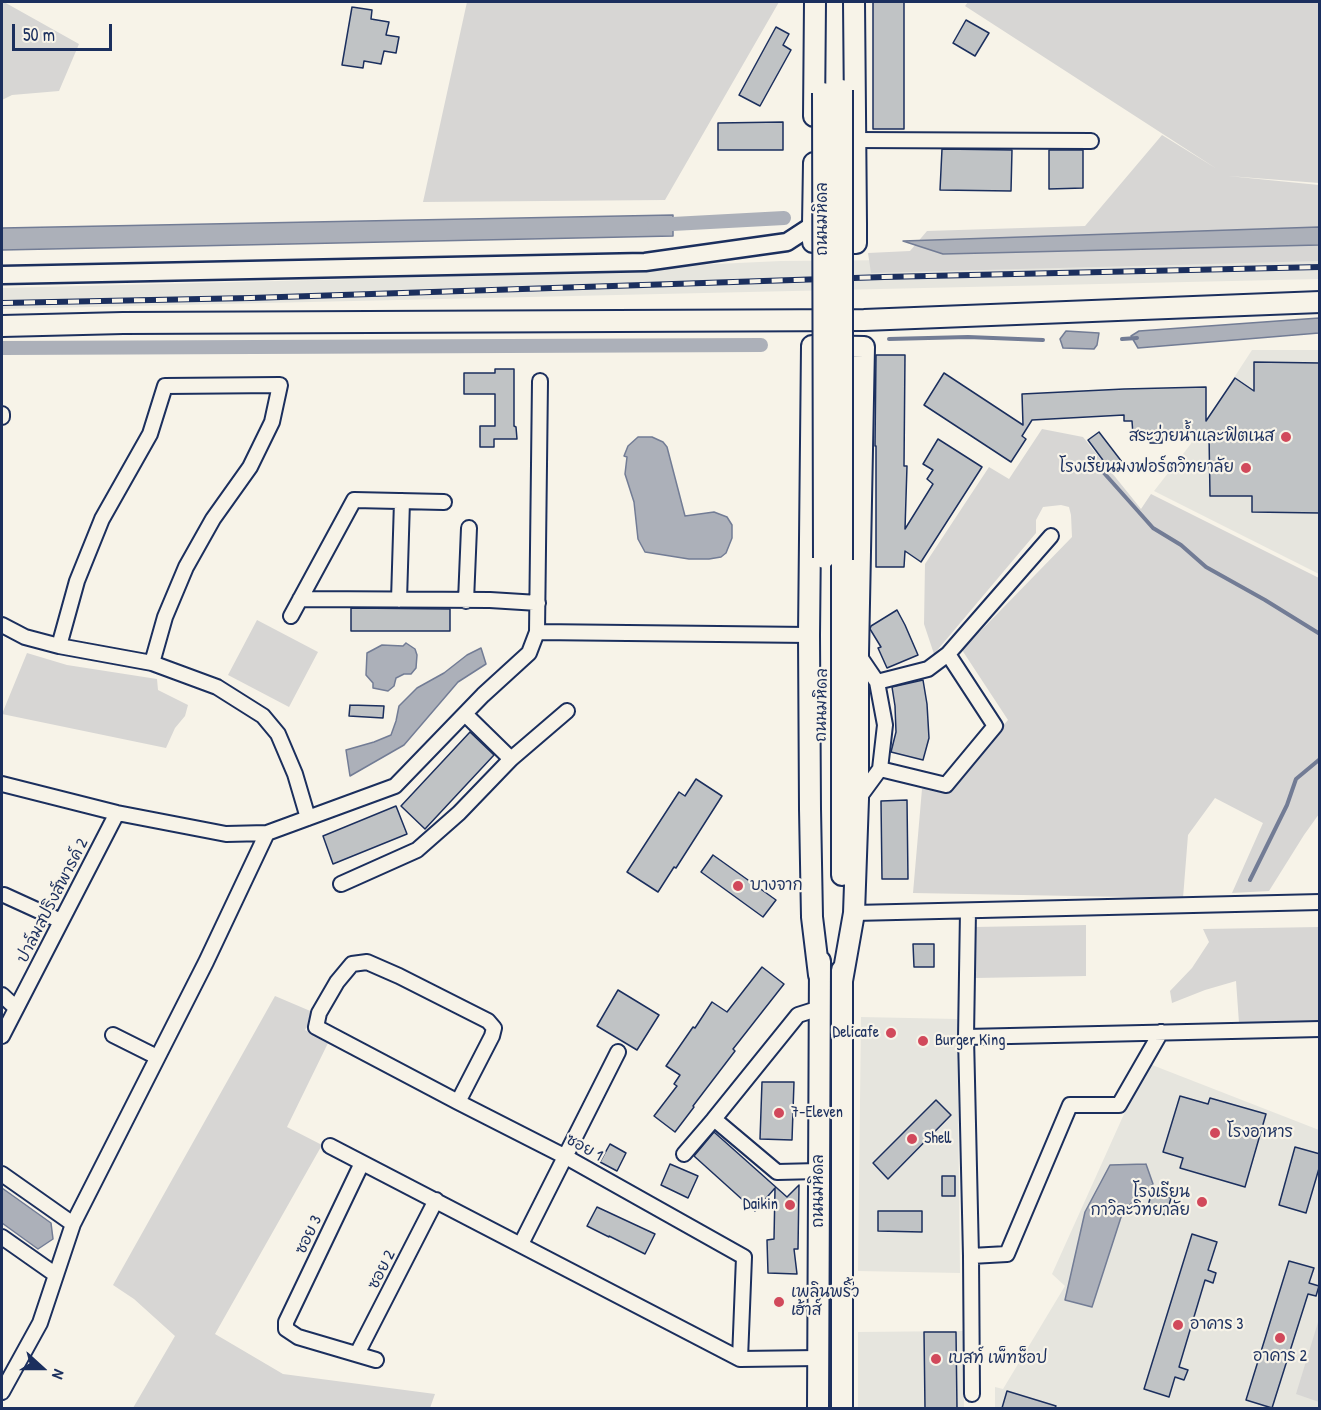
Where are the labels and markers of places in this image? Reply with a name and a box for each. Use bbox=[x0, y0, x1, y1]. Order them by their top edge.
place label: สระว่ายน้ำและฟิตเนส bbox=[1129, 427, 1274, 447]
marker: สระว่ายน้ำและฟิตเนส bbox=[1279, 430, 1293, 444]
place label: โรงเรียนมงฟอร์ตวิทยาลัย bbox=[1059, 458, 1234, 478]
marker: โรงเรียนมงฟอร์ตวิทยาลัย bbox=[1239, 461, 1253, 475]
place label: บางจาก bbox=[750, 876, 803, 896]
marker: บางจาก bbox=[731, 879, 745, 893]
place label: Delicafe bbox=[833, 1023, 879, 1043]
marker: Delicafe bbox=[884, 1026, 898, 1040]
place label: Burger King bbox=[935, 1031, 1005, 1051]
marker: Burger King bbox=[916, 1034, 930, 1048]
place label: 7-Eleven bbox=[791, 1103, 843, 1123]
marker: 7-Eleven bbox=[772, 1106, 786, 1120]
place label: โรงอาหาร bbox=[1227, 1123, 1293, 1143]
marker: โรงอาหาร bbox=[1208, 1126, 1222, 1140]
place label: Shell bbox=[924, 1129, 951, 1149]
marker: Shell bbox=[905, 1132, 919, 1146]
place label: โรงเรียน กาวิละวิทยาลัย bbox=[1090, 1183, 1190, 1221]
place label: Daikin bbox=[743, 1195, 778, 1215]
marker: โรงเรียน กาวิละวิทยาลัย bbox=[1195, 1195, 1209, 1209]
marker: Daikin bbox=[783, 1198, 797, 1212]
place label: เพลินพริ้ว เฮ้าส์ bbox=[791, 1283, 859, 1321]
marker: เพลินพริ้ว เฮ้าส์ bbox=[772, 1295, 786, 1309]
place label: อาคาร 3 bbox=[1190, 1315, 1243, 1335]
marker: อาคาร 3 bbox=[1171, 1318, 1185, 1332]
marker: อาคาร 2 bbox=[1273, 1331, 1287, 1345]
place label: อาคาร 2 bbox=[1253, 1347, 1307, 1367]
place label: เบสท์ เพ็ทช็อป bbox=[948, 1349, 1048, 1369]
marker: เบสท์ เพ็ทช็อป bbox=[929, 1352, 943, 1366]

